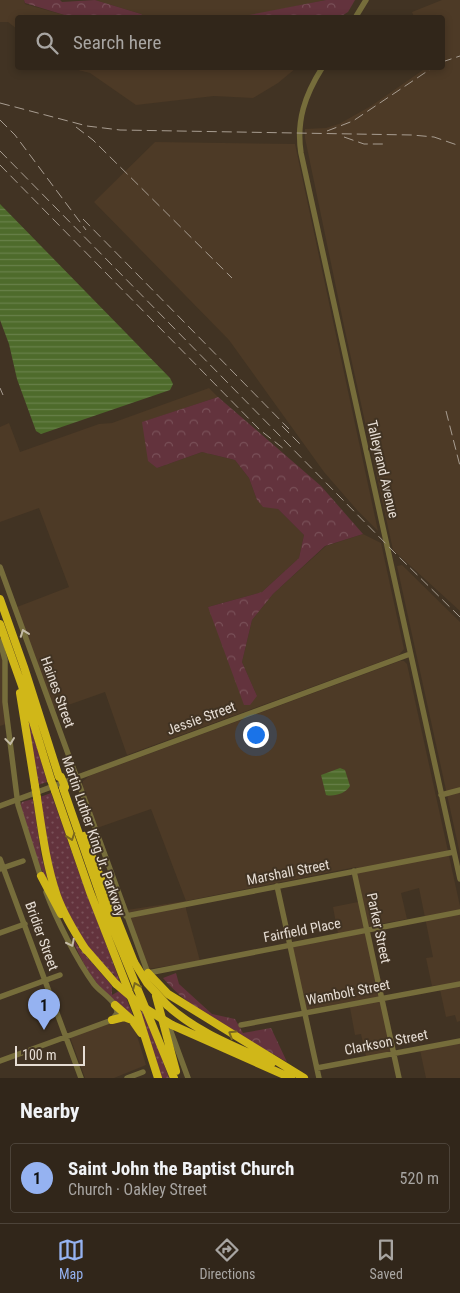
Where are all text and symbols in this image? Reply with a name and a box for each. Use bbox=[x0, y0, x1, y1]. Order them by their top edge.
search box bbox=[15, 15, 445, 70]
icon: search bbox=[33, 29, 61, 57]
text: Search here bbox=[73, 31, 161, 54]
street label: Talleyrand Avenue bbox=[364, 419, 402, 520]
one-way arrow bbox=[20, 629, 30, 637]
street label: Haines Street bbox=[38, 654, 78, 730]
street label: Jessie Street bbox=[164, 698, 238, 738]
your location bbox=[243, 722, 269, 748]
one-way arrow bbox=[4, 737, 15, 745]
street label: Martin Luther King Jr. Parkway bbox=[59, 754, 129, 918]
one-way arrow bbox=[65, 832, 75, 841]
street label: Marshall Street bbox=[245, 856, 331, 888]
street label: Parker Street bbox=[364, 891, 394, 965]
street label: Bridier Street bbox=[22, 899, 62, 973]
street label: Fairfield Place bbox=[262, 915, 342, 945]
one-way arrow bbox=[65, 938, 75, 947]
street label: Wambolt Street bbox=[305, 976, 391, 1008]
one-way arrow bbox=[132, 982, 143, 991]
pin: 1 bbox=[28, 989, 60, 1030]
street label: Clarkson Street bbox=[343, 1026, 429, 1058]
one-way arrow bbox=[229, 1031, 238, 1041]
scale bar bbox=[15, 1043, 85, 1066]
text: 100 m bbox=[22, 1047, 57, 1063]
text: Nearby bbox=[20, 1099, 79, 1123]
text: Saint John the Baptist Church bbox=[68, 1157, 294, 1180]
text: 1 bbox=[33, 1169, 41, 1188]
text: 520 m bbox=[400, 1169, 439, 1188]
text: Church · Oakley Street bbox=[68, 1180, 207, 1199]
tab: Map bbox=[57, 1236, 85, 1282]
tab: Directions bbox=[199, 1236, 255, 1282]
tab: Saved bbox=[370, 1236, 403, 1282]

